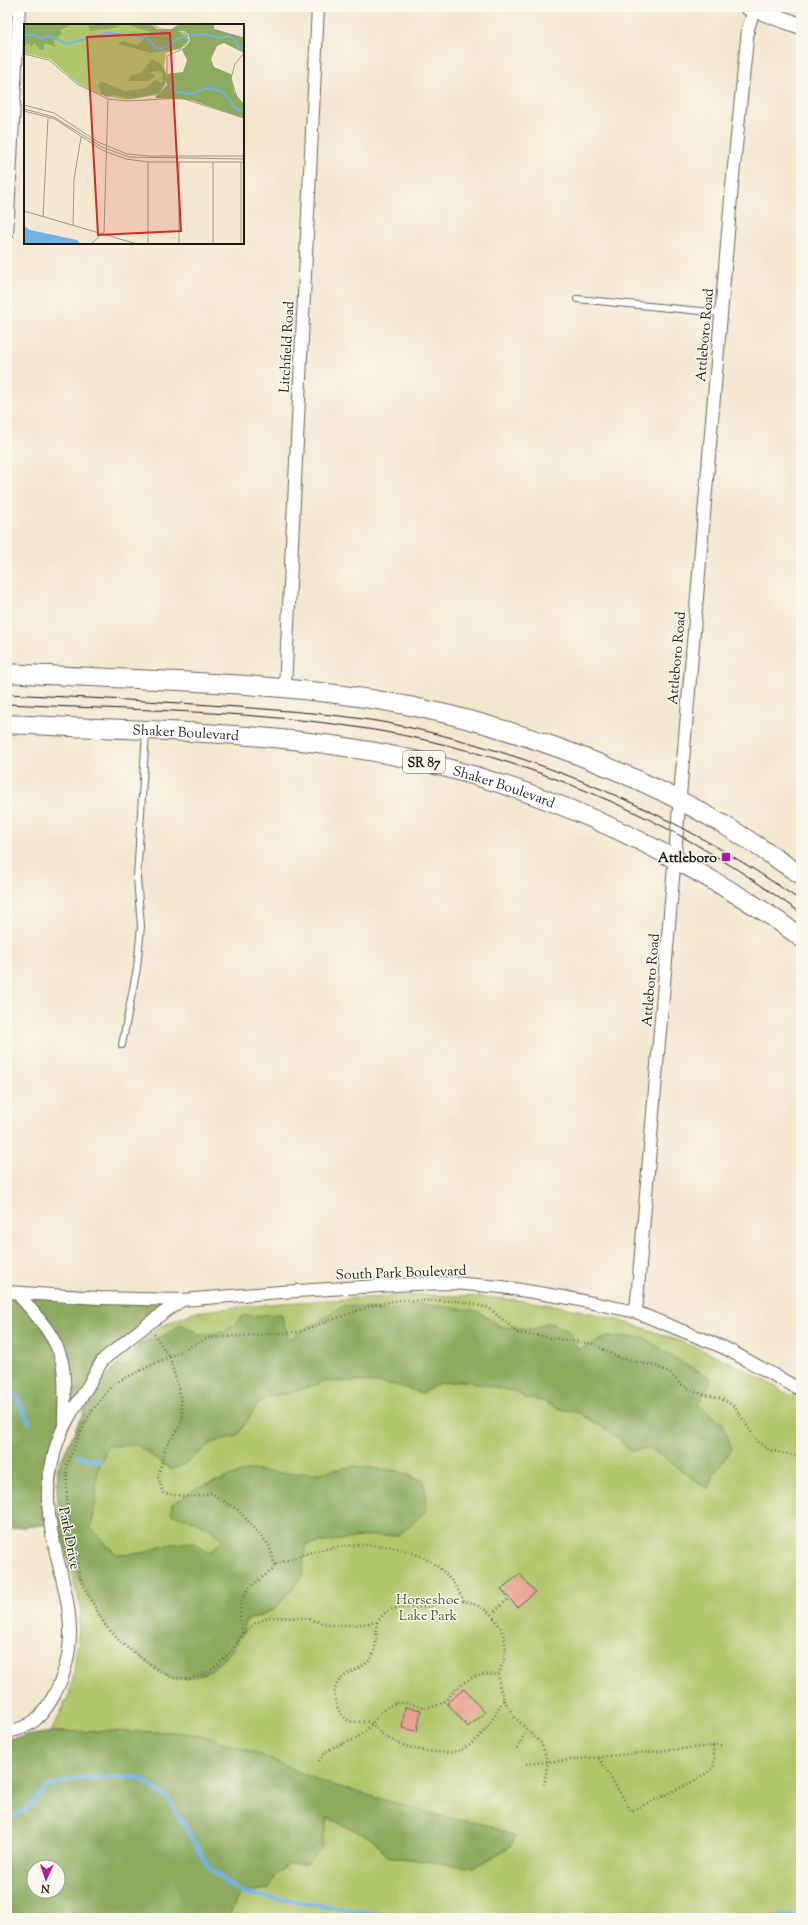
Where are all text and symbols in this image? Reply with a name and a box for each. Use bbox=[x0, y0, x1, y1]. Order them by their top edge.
inset map bbox=[24, 24, 244, 244]
street label: Attleboro Road bbox=[692, 288, 720, 383]
street label: Litchfield Road bbox=[276, 301, 300, 393]
street label: Attleboro Road bbox=[664, 611, 692, 706]
street label: Shaker Boulevard bbox=[132, 721, 240, 747]
road number: SR 87 bbox=[403, 751, 445, 773]
street label: Shaker Boulevard bbox=[450, 762, 558, 814]
place label: Attleboro bbox=[658, 849, 717, 869]
marker: Attleboro bbox=[720, 851, 732, 863]
street label: Attleboro Road bbox=[638, 933, 666, 1028]
street label: South Park Boulevard bbox=[335, 1262, 467, 1286]
street label: Park Drive bbox=[52, 1505, 84, 1571]
park label: Horseshoe Lake Park bbox=[396, 1591, 460, 1627]
north arrow bbox=[26, 1859, 66, 1899]
text: N bbox=[41, 1880, 51, 1896]

